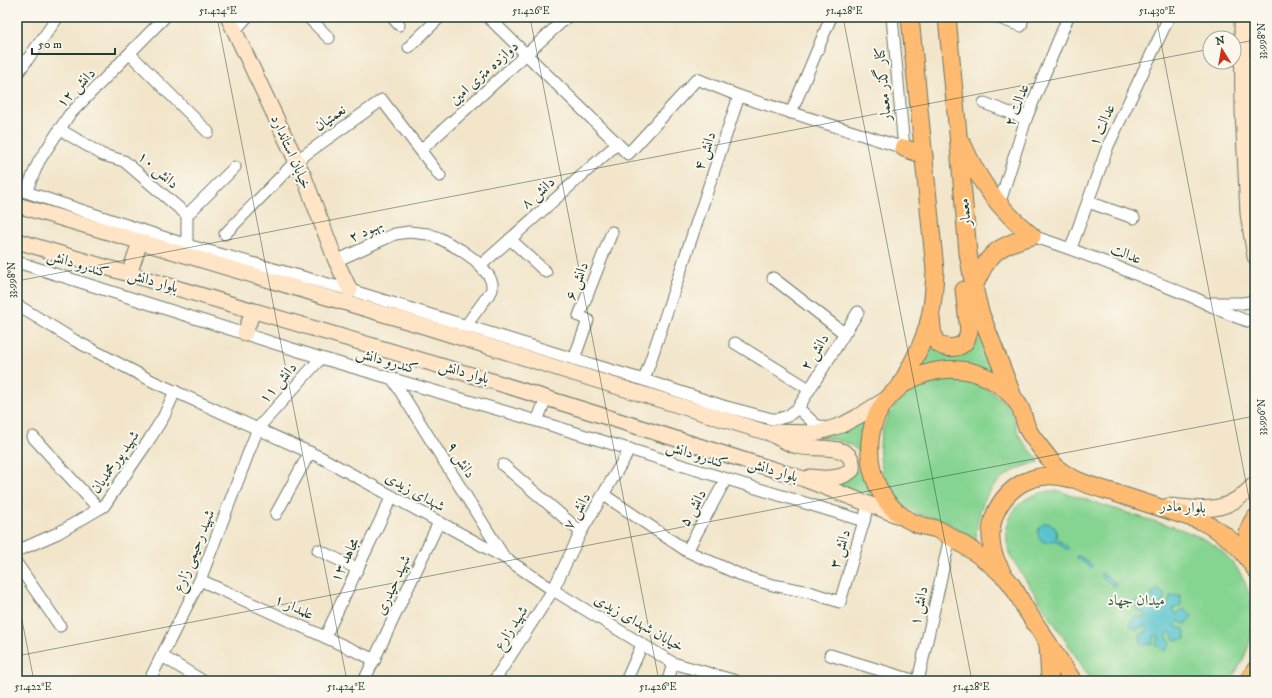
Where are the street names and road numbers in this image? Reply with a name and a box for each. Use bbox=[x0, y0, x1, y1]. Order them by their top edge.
street label: دوازده متری امین bbox=[445, 37, 523, 109]
street label: کنار گذر معمار bbox=[868, 46, 896, 124]
street label: دانش ۱۲ bbox=[52, 64, 100, 112]
street label: عدالت ۲ bbox=[1000, 81, 1034, 129]
street label: نعمتیان bbox=[310, 100, 350, 136]
street label: عدالت ۱ bbox=[1084, 101, 1120, 149]
street label: خیابان استاندارد bbox=[266, 112, 316, 192]
street label: دانش ۴ bbox=[690, 129, 720, 173]
street label: دانش ۱۰ bbox=[133, 147, 183, 193]
street label: دانش ۸ bbox=[517, 173, 559, 213]
street label: معمار bbox=[954, 197, 976, 229]
street label: بهبود ۲ bbox=[346, 215, 386, 247]
street label: عدالت bbox=[1108, 239, 1145, 269]
street label: کندرو دانش bbox=[45, 246, 111, 282]
street label: دانش ۶ bbox=[561, 259, 593, 303]
street label: بلوار دانش bbox=[126, 265, 181, 297]
street label: دانش ۲ bbox=[796, 330, 834, 374]
street label: کندرو دانش bbox=[354, 343, 420, 379]
street label: بلوار دانش bbox=[437, 356, 492, 388]
street label: دانش ۱۱ bbox=[255, 358, 301, 408]
street label: شهید پورمحمدیان bbox=[86, 427, 145, 498]
street label: کندرو دانش bbox=[664, 437, 730, 473]
street label: دانش ۹ bbox=[442, 438, 480, 482]
street label: بلوار دانش bbox=[746, 453, 801, 487]
street label: شهدای زیدی bbox=[382, 468, 448, 516]
street label: دانش ۵ bbox=[675, 486, 711, 530]
street label: دانش ۷ bbox=[559, 489, 595, 533]
street label: بلوار مادر bbox=[1158, 496, 1207, 518]
street label: شهید رحیمی زارع bbox=[169, 507, 222, 596]
street label: دانش ۳ bbox=[825, 527, 855, 571]
street label: مجاهد ۱۳ bbox=[326, 535, 364, 585]
street label: شهید حیدری bbox=[371, 552, 415, 618]
street label: دانش ۱ bbox=[906, 585, 932, 627]
street label: علمدار ۱ bbox=[271, 590, 317, 624]
street label: خیابان شهدای زیدی bbox=[591, 590, 687, 656]
street label: شهید زارع bbox=[490, 602, 535, 655]

